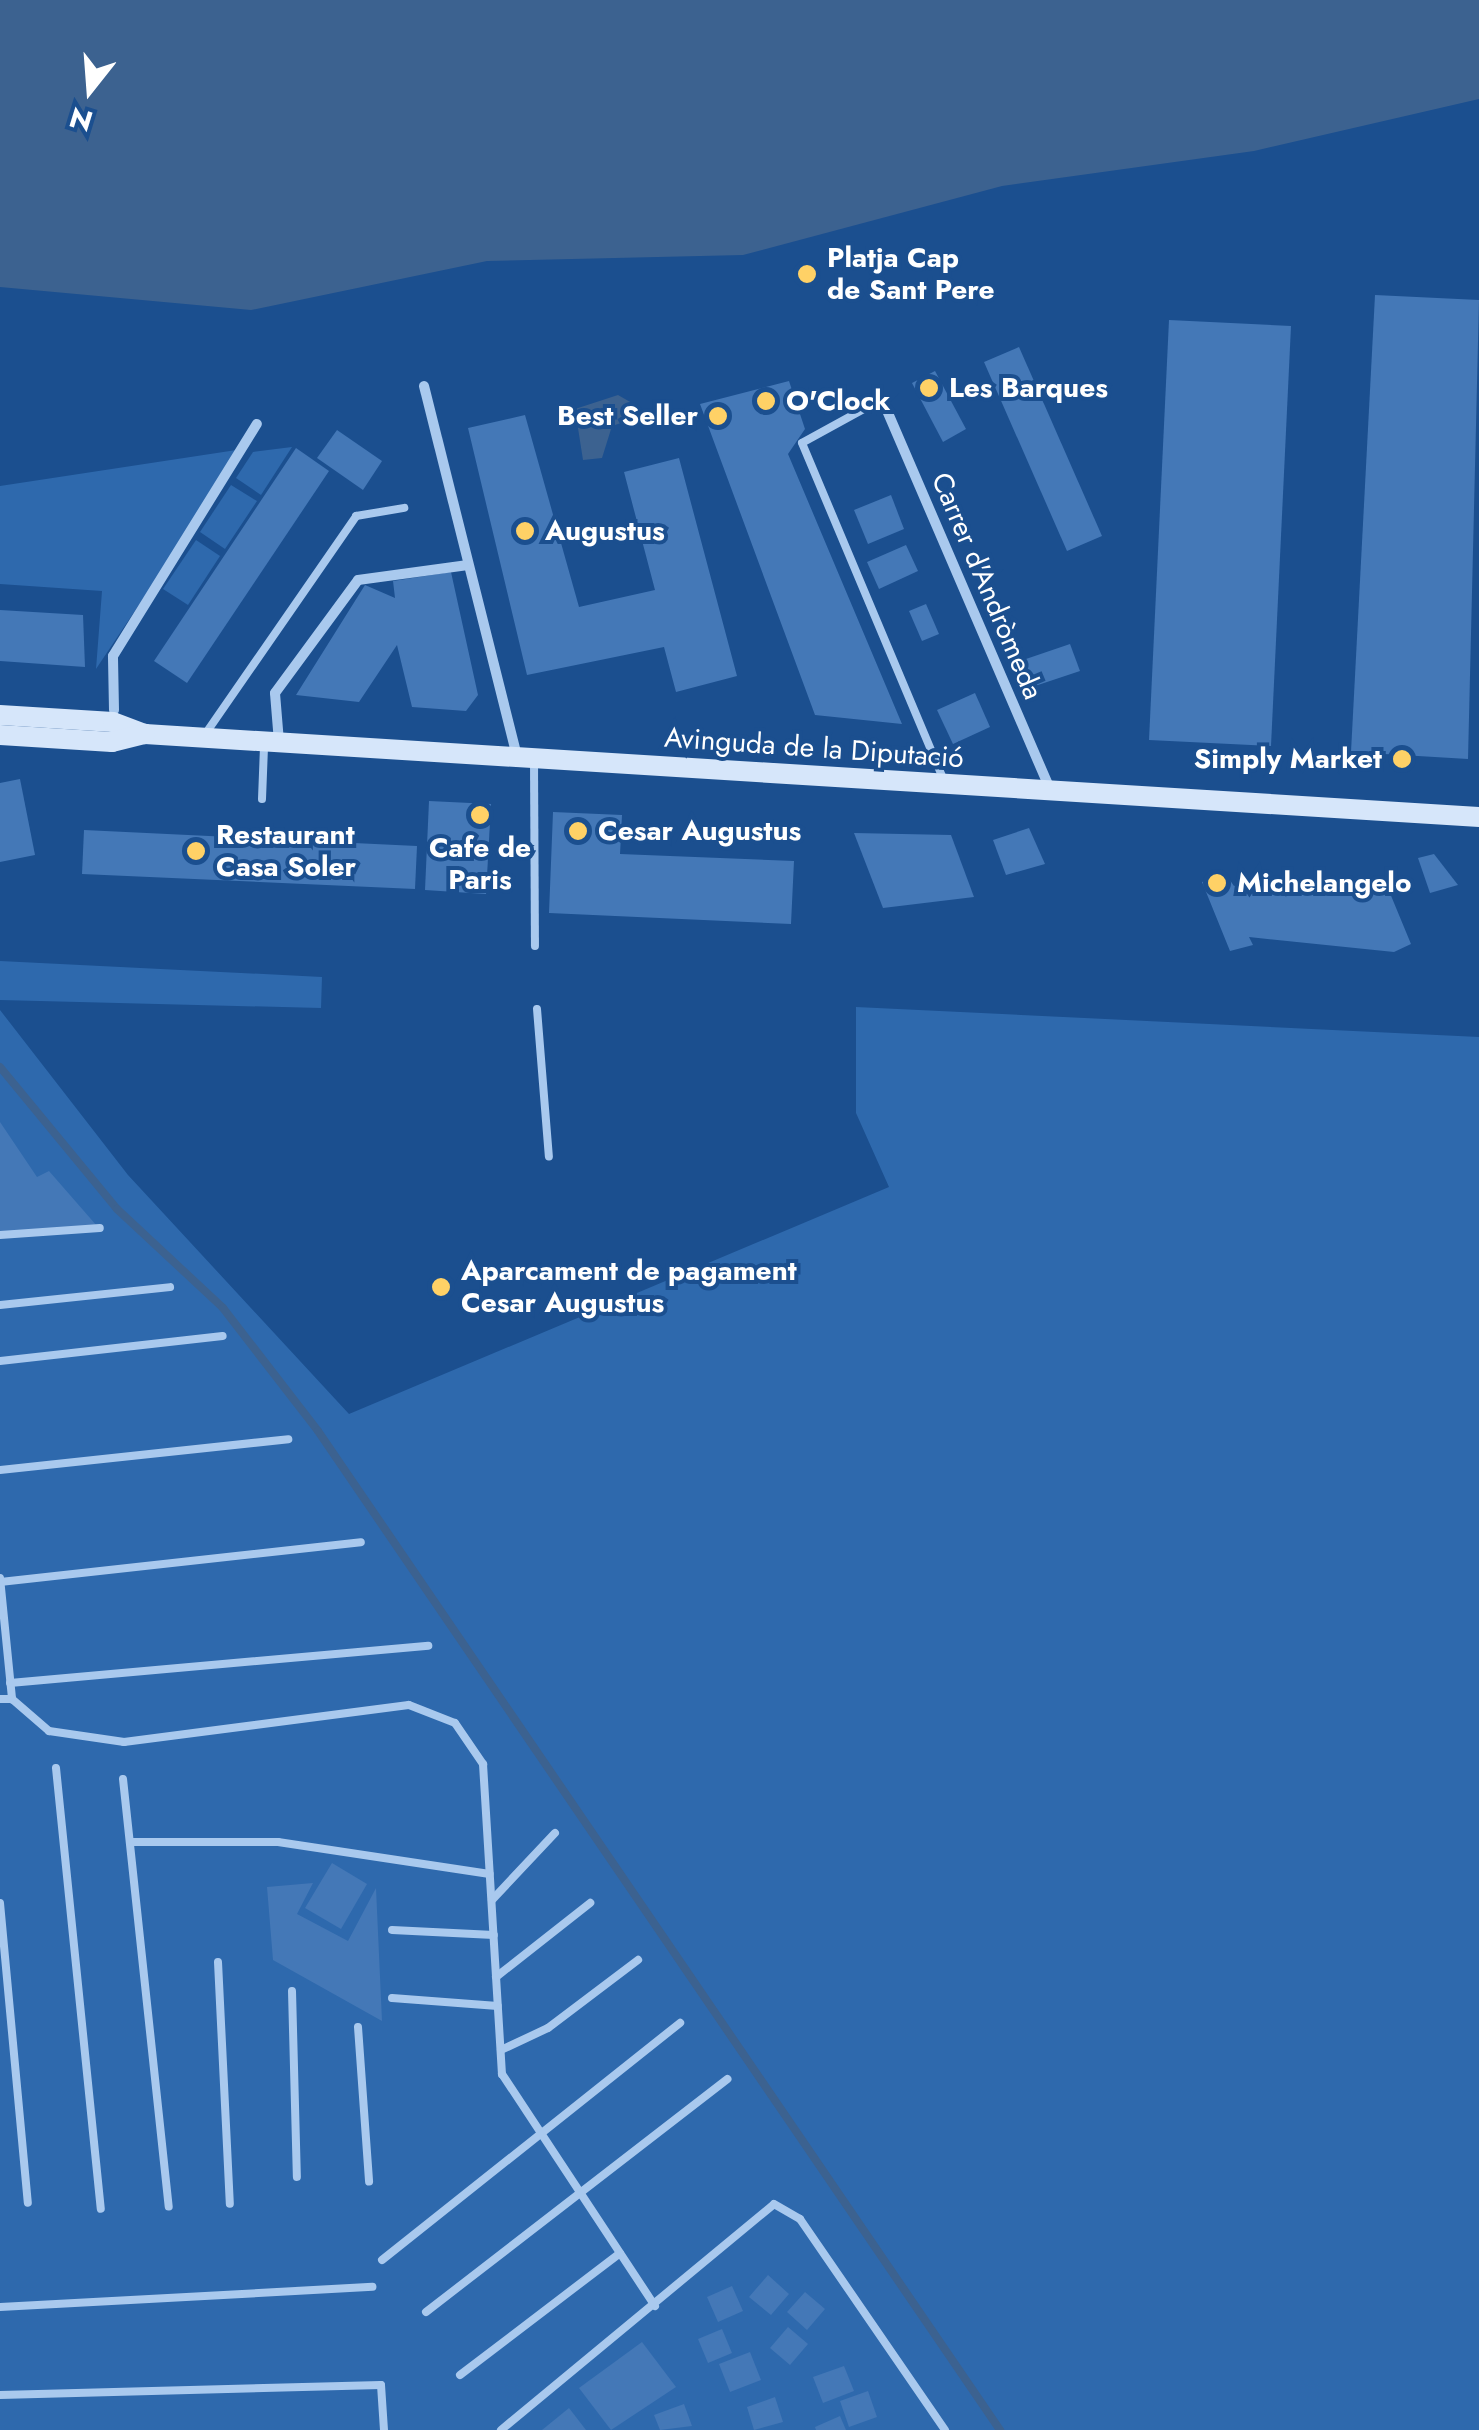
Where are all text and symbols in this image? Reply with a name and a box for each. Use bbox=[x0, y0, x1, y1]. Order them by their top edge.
north arrow bbox=[40, 40, 140, 140]
text: N bbox=[64, 96, 98, 142]
place label: Platja Cap de Sant Pere bbox=[827, 241, 994, 307]
marker: Platja Cap de Sant Pere bbox=[796, 263, 818, 285]
place label: Les Barques bbox=[949, 371, 1108, 405]
marker: Les Barques bbox=[918, 377, 940, 399]
place label: O'Clock bbox=[786, 384, 890, 418]
marker: O'Clock bbox=[755, 390, 777, 412]
place label: Best Seller bbox=[557, 399, 698, 433]
marker: Best Seller bbox=[707, 405, 729, 427]
street label: Carrer d'Andròmeda bbox=[924, 468, 1050, 704]
place label: Augustus bbox=[545, 514, 665, 548]
marker: Augustus bbox=[514, 520, 536, 542]
street label: Avinguda de la Diputació bbox=[663, 721, 965, 775]
place label: Simply Market bbox=[1194, 742, 1382, 776]
marker: Simply Market bbox=[1391, 748, 1413, 770]
marker: Cafe de Paris bbox=[469, 804, 491, 826]
place label: Cesar Augustus bbox=[598, 814, 801, 848]
place label: Restaurant Casa Soler bbox=[216, 818, 356, 884]
marker: Cesar Augustus bbox=[567, 820, 589, 842]
place label: Cafe de Paris bbox=[429, 831, 531, 897]
marker: Restaurant Casa Soler bbox=[185, 840, 207, 862]
place label: Michelangelo bbox=[1237, 866, 1411, 900]
marker: Michelangelo bbox=[1206, 872, 1228, 894]
place label: Aparcament de pagament Cesar Augustus bbox=[461, 1254, 797, 1320]
marker: Aparcament de pagament Cesar Augustus bbox=[430, 1276, 452, 1298]

